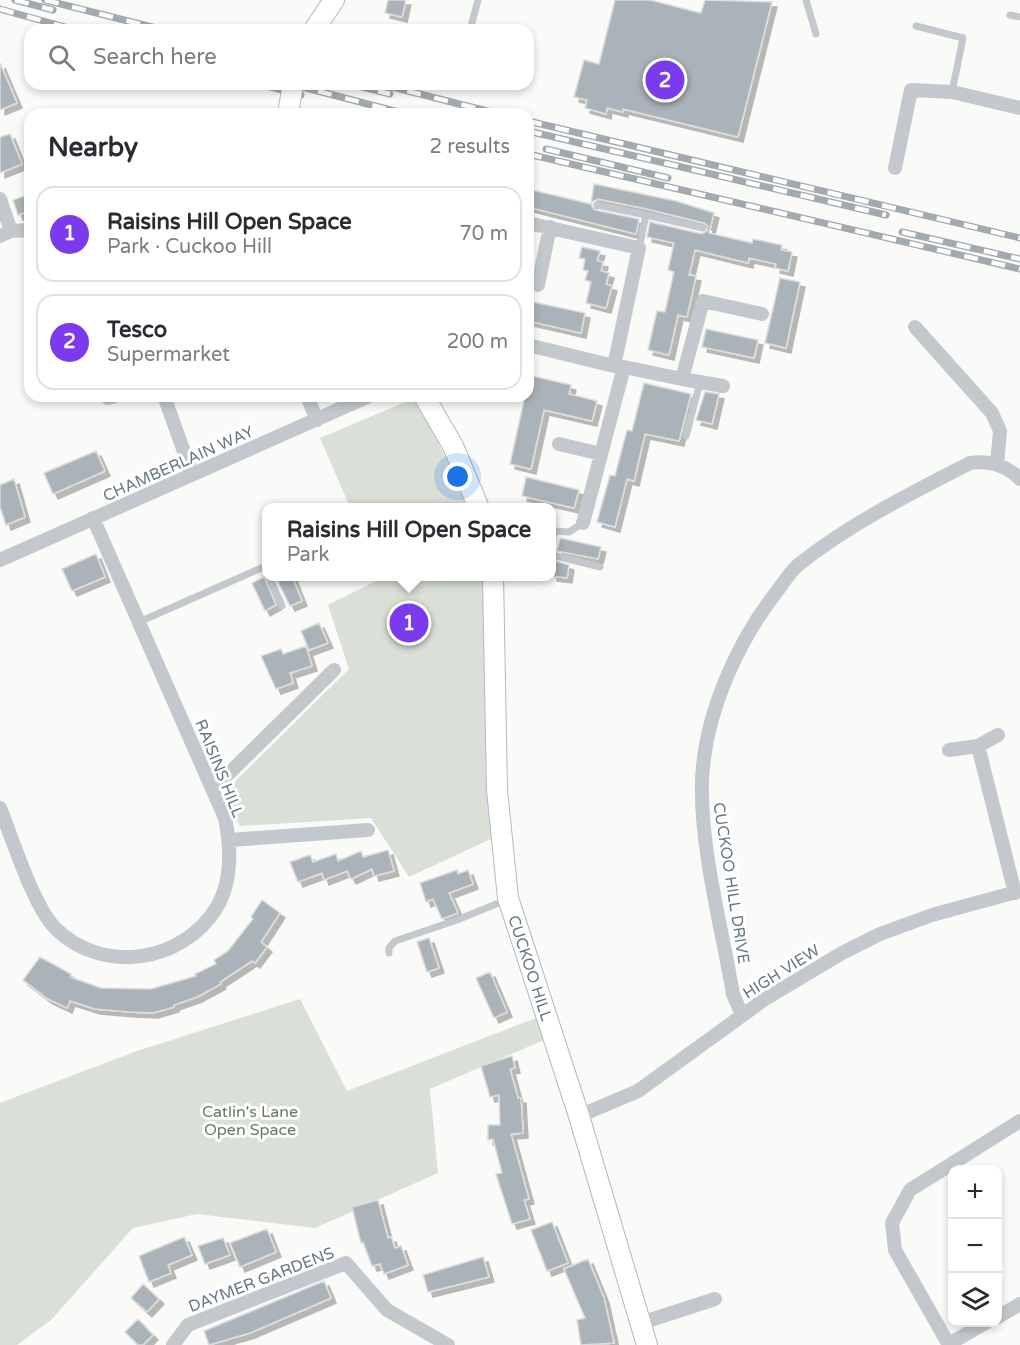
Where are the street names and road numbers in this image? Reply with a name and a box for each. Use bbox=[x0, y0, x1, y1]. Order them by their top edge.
street label: CHAMBERLAIN WAY bbox=[100, 422, 257, 506]
street label: RAISINS HILL bbox=[190, 716, 248, 820]
street label: CUCKOO HILL DRIVE bbox=[708, 801, 754, 965]
street label: CUCKOO HILL bbox=[503, 913, 556, 1023]
street label: HIGH VIEW bbox=[739, 940, 824, 1003]
street label: DAYMER GARDENS bbox=[186, 1243, 337, 1317]

